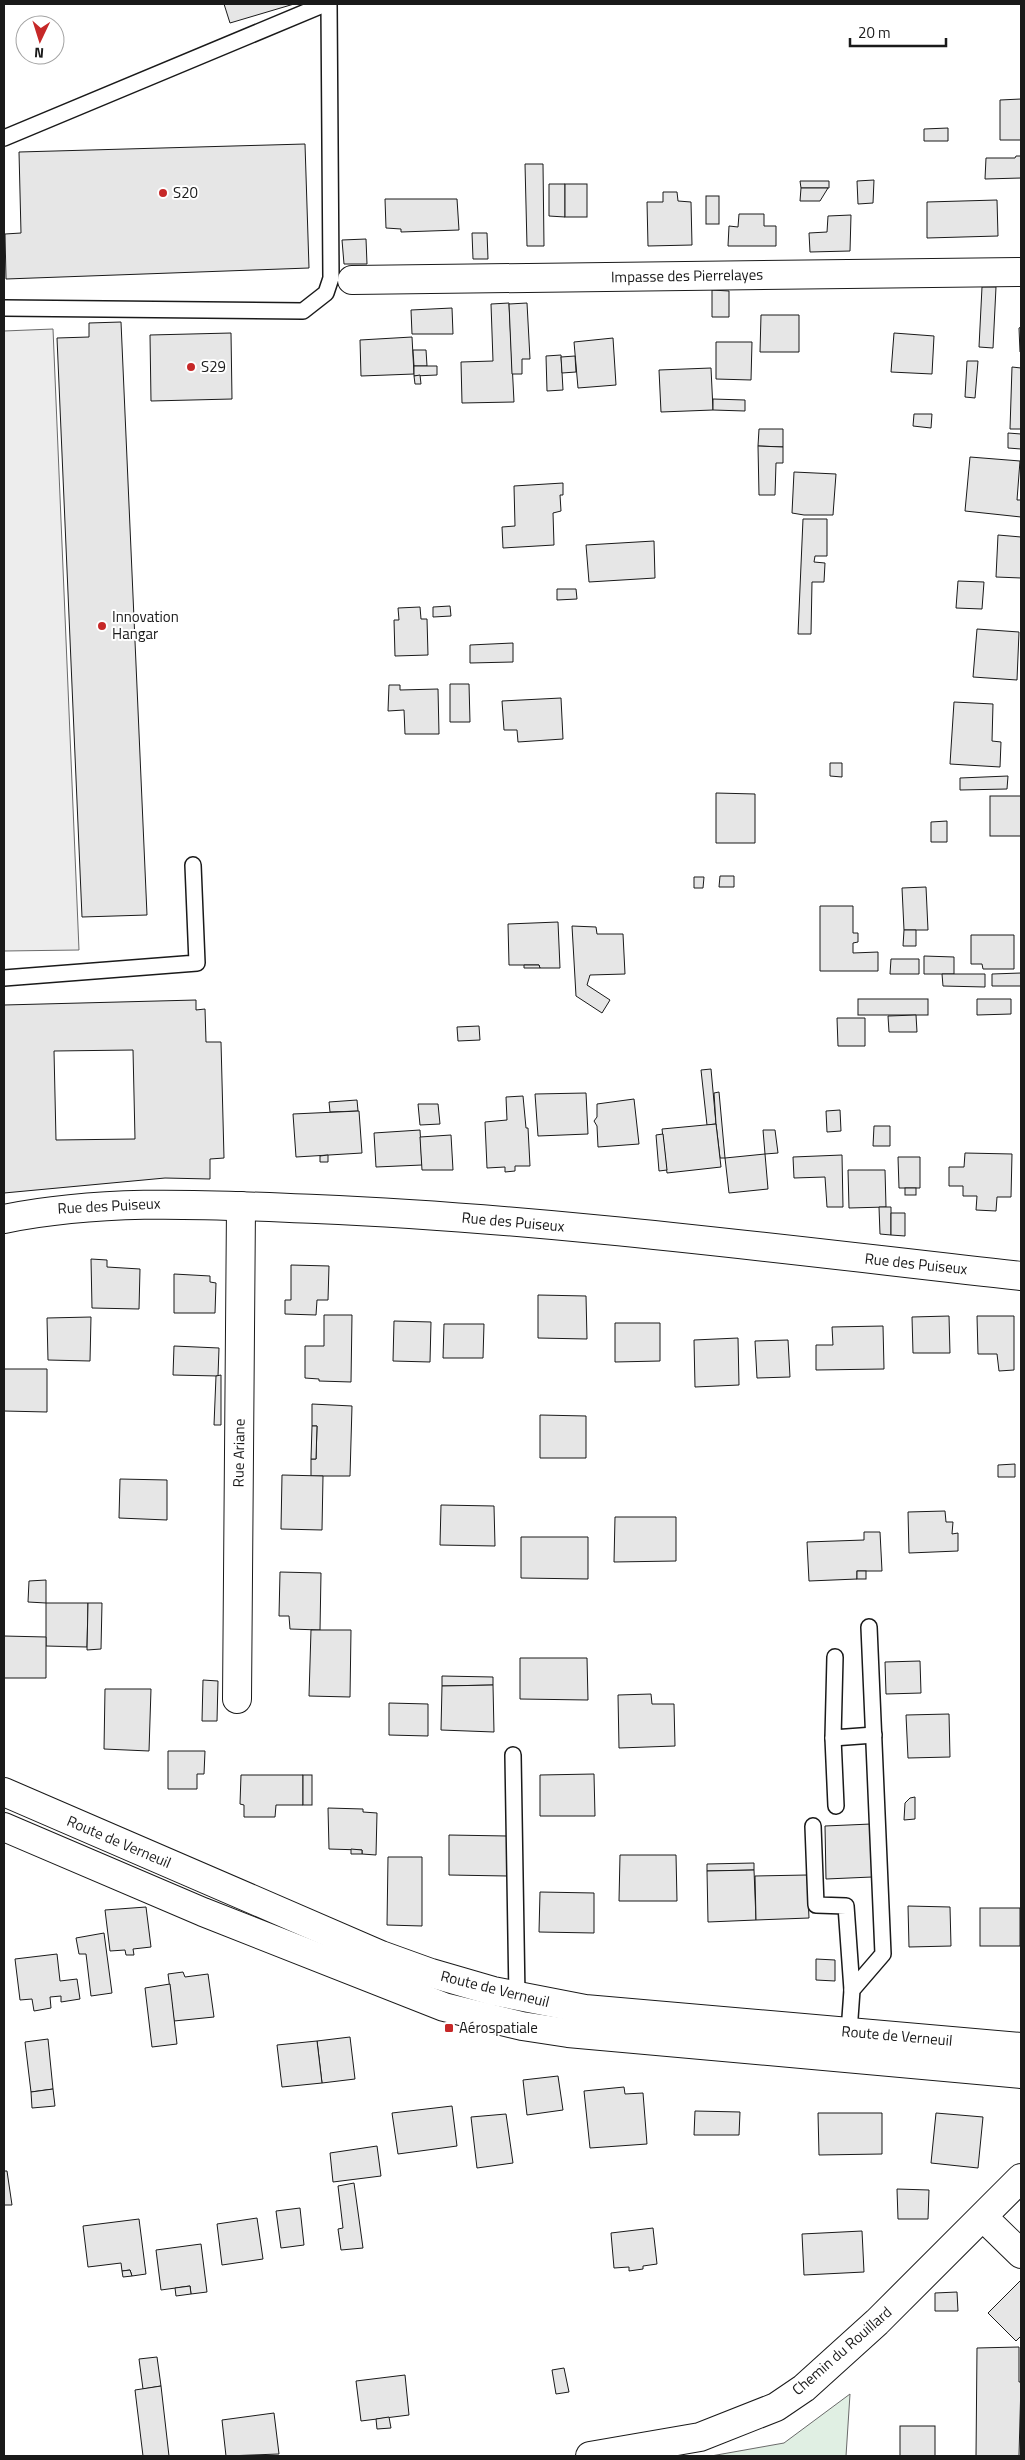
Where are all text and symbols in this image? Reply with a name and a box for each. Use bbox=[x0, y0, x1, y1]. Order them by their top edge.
north arrow bbox=[15, 15, 65, 65]
scale bar bbox=[850, 15, 946, 47]
text: 20 m bbox=[858, 21, 891, 44]
text: N bbox=[33, 43, 45, 64]
place label: S20 bbox=[173, 181, 198, 204]
marker: S20 bbox=[157, 187, 169, 199]
street label: Impasse des Pierrelayes bbox=[611, 263, 763, 288]
place label: S29 bbox=[201, 355, 226, 378]
marker: S29 bbox=[185, 361, 197, 373]
place label: Innovation Hangar bbox=[112, 605, 179, 645]
marker: Innovation Hangar bbox=[96, 620, 108, 632]
street label: Rue des Puiseux bbox=[57, 1191, 161, 1220]
street label: Rue des Puiseux bbox=[461, 1206, 566, 1237]
street label: Rue des Puiseux bbox=[864, 1247, 969, 1280]
street label: Rue Ariane bbox=[226, 1418, 251, 1487]
street label: Route de Verneuil bbox=[63, 1809, 175, 1874]
street label: Route de Verneuil bbox=[438, 1964, 552, 2013]
place label: Aérospatiale bbox=[459, 2016, 538, 2039]
street label: Route de Verneuil bbox=[841, 2019, 953, 2052]
marker: Aérospatiale bbox=[443, 2022, 455, 2034]
street label: Chemin du Rouillard bbox=[787, 2301, 897, 2401]

